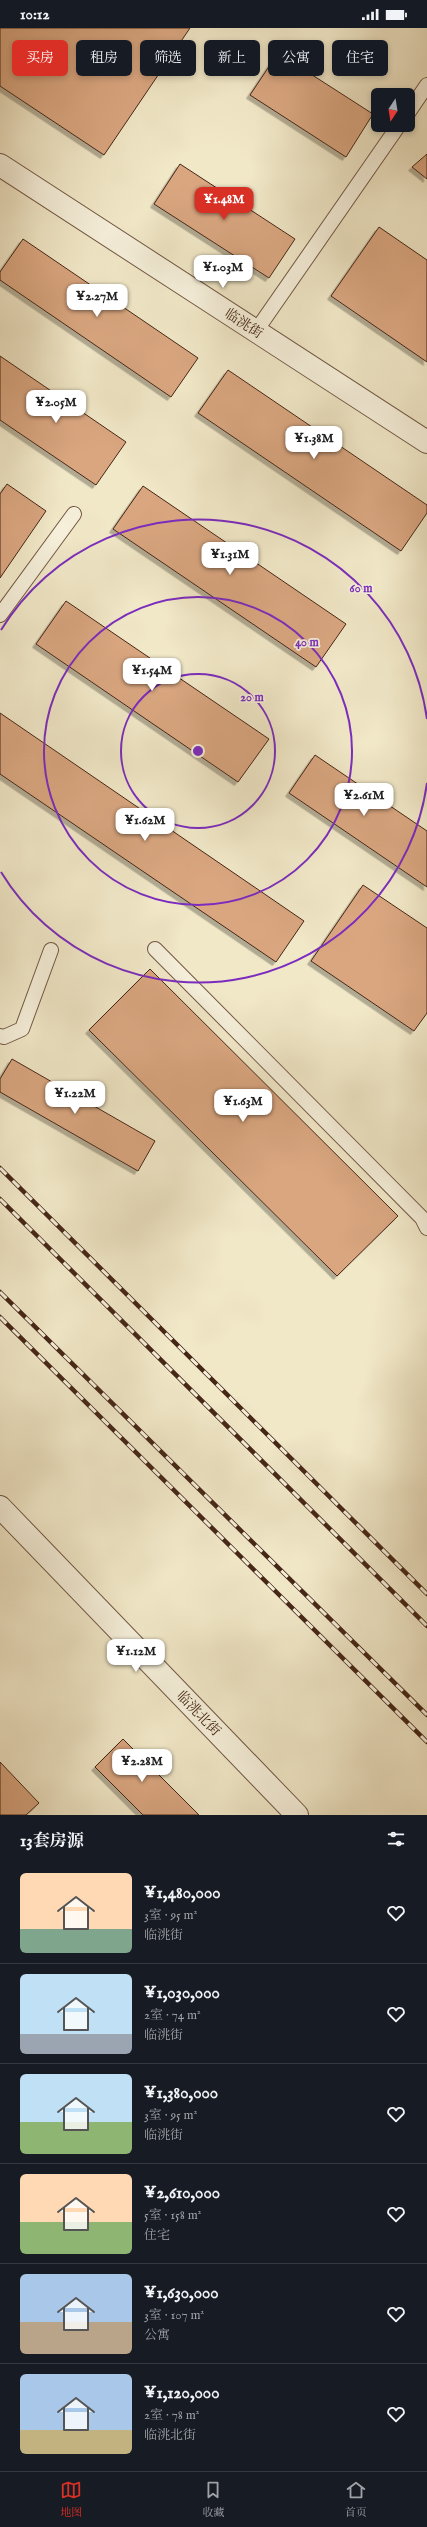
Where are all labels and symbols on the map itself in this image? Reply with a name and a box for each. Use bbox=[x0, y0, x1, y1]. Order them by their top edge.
north arrow bbox=[371, 88, 415, 132]
pin: ¥1.48M bbox=[191, 187, 257, 221]
pin: ¥1.03M bbox=[190, 255, 256, 289]
pin: ¥2.27M bbox=[64, 284, 130, 318]
street label: 临洮街 bbox=[221, 305, 266, 343]
pin: ¥2.05M bbox=[23, 390, 89, 424]
pin: ¥1.38M bbox=[281, 426, 347, 460]
pin: ¥1.31M bbox=[197, 542, 263, 576]
text: 60 m bbox=[350, 581, 373, 596]
text: 40 m bbox=[295, 635, 320, 650]
pin: ¥1.54M bbox=[119, 658, 185, 692]
text: 20 m bbox=[240, 690, 264, 705]
centre of rings bbox=[191, 744, 205, 758]
pin: ¥2.61M bbox=[331, 783, 397, 817]
pin: ¥1.62M bbox=[112, 808, 178, 842]
pin: ¥1.22M bbox=[42, 1081, 108, 1115]
pin: ¥1.63M bbox=[210, 1089, 276, 1123]
pin: ¥1.12M bbox=[103, 1639, 169, 1673]
street label: 临洮北街 bbox=[172, 1687, 224, 1740]
pin: ¥2.28M bbox=[109, 1749, 175, 1783]

